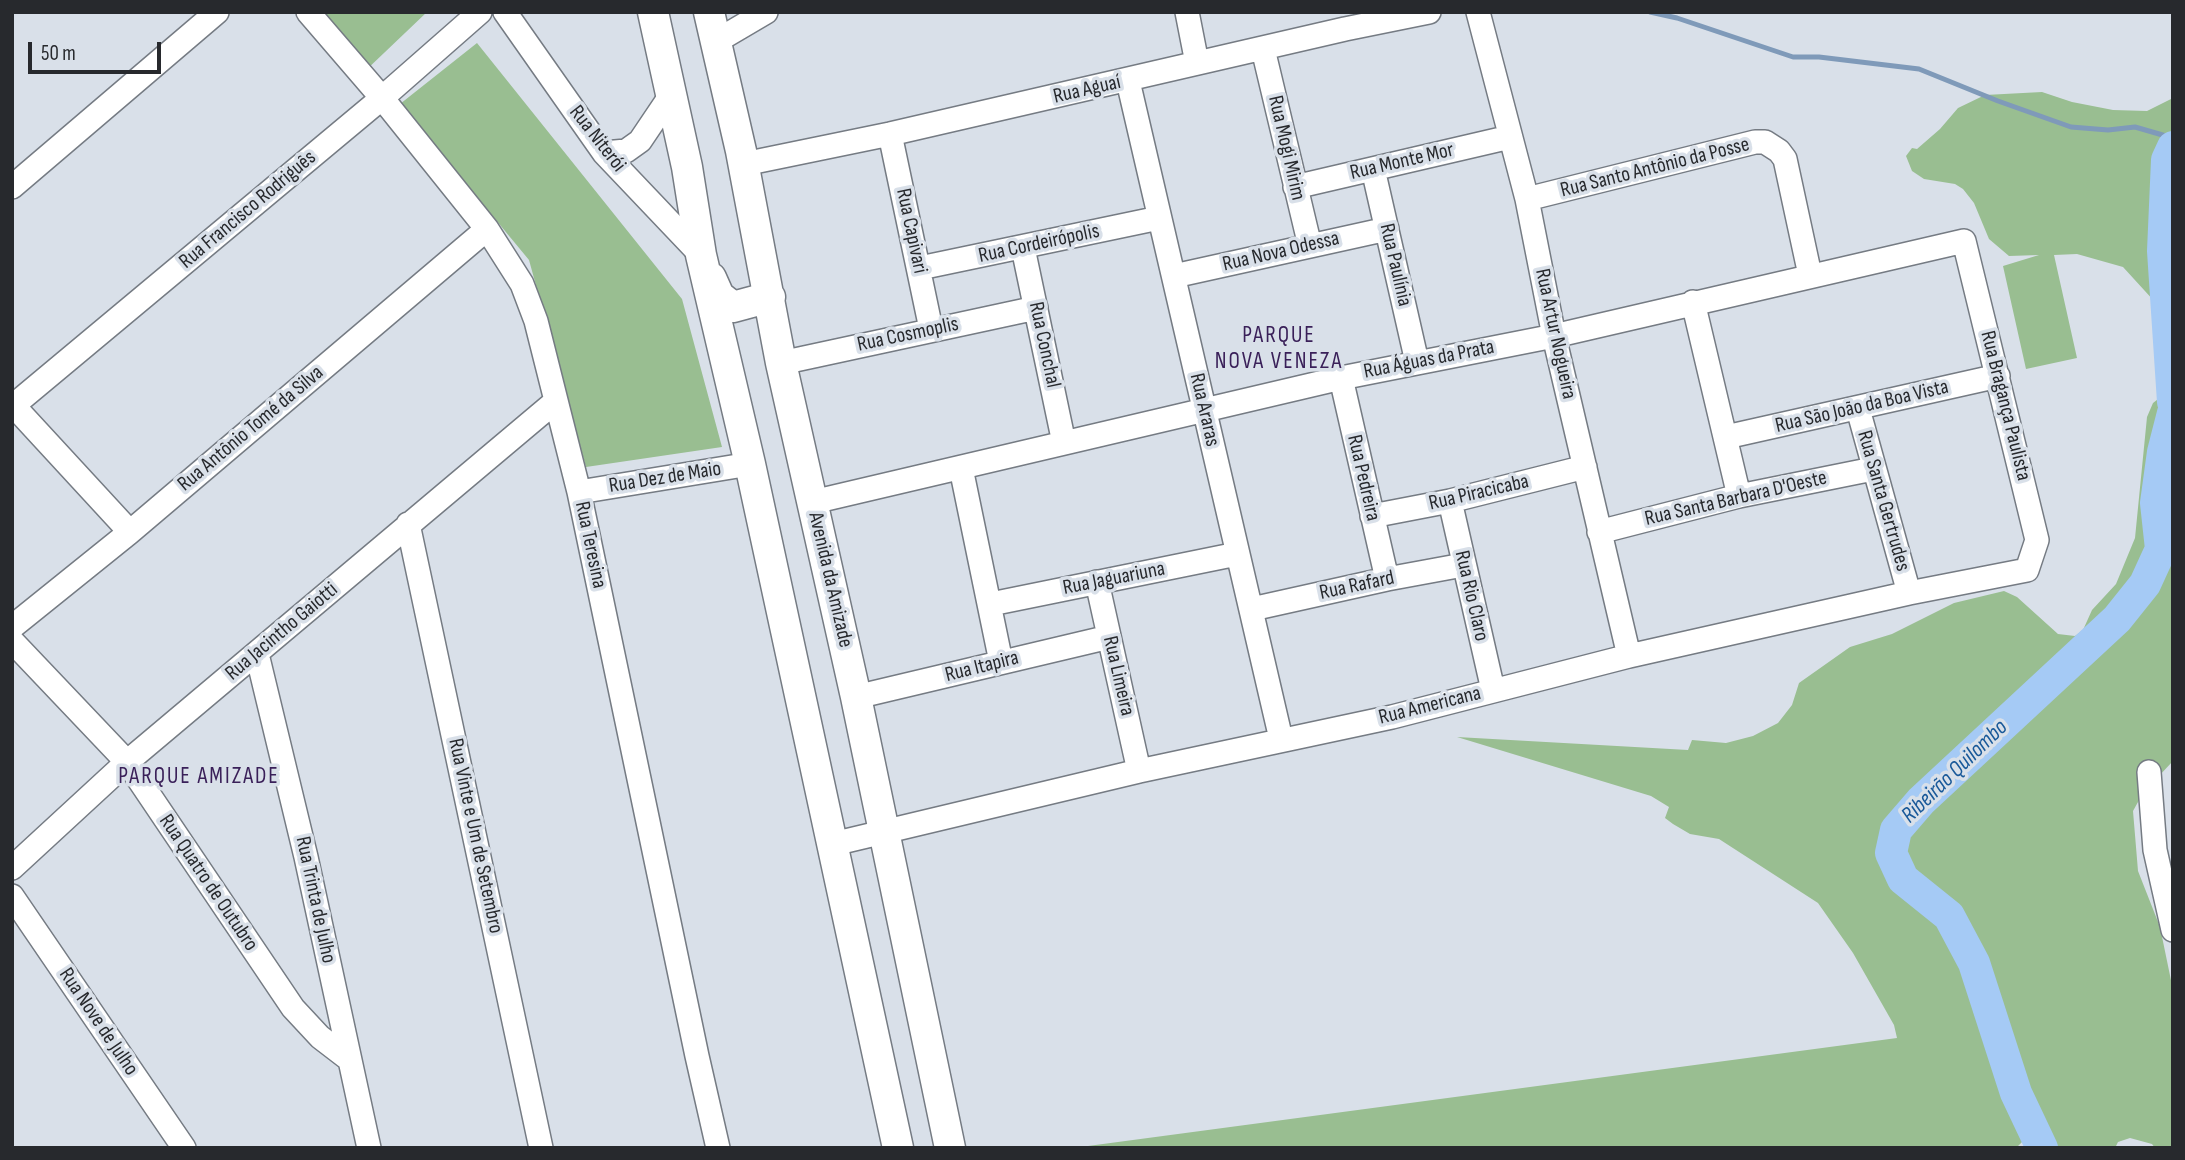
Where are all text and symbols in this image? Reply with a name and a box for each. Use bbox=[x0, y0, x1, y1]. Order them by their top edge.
scale bar bbox=[32, 28, 164, 72]
text: 50 m bbox=[41, 41, 76, 66]
street label: Rua Aguaí bbox=[1051, 70, 1123, 110]
street label: Rua Mogi Mirim bbox=[1262, 93, 1310, 203]
street label: Rua Niterói bbox=[563, 101, 631, 177]
street label: Rua Santo Antônio da Posse bbox=[1558, 132, 1752, 204]
street label: Rua Monte Mor bbox=[1348, 138, 1456, 186]
street label: Rua Francisco Rodriguês bbox=[174, 145, 322, 275]
street label: Rua Capivari bbox=[890, 186, 932, 276]
street label: Rua Cordeirópolis bbox=[976, 219, 1102, 269]
street label: Rua Paulínia bbox=[1373, 221, 1417, 309]
street label: Rua Nova Odessa bbox=[1220, 226, 1342, 278]
street label: Rua Artur Nogueira bbox=[1529, 266, 1581, 402]
street label: Rua Conchal bbox=[1023, 300, 1065, 390]
street label: Rua Cosmoplis bbox=[855, 312, 961, 358]
district label: PARQUE NOVA VENEZA bbox=[1216, 322, 1342, 376]
street label: Rua Bragança Paulista bbox=[1974, 329, 2036, 483]
street label: Rua Águas da Prata bbox=[1362, 335, 1496, 385]
street label: Rua Antônio Tomé da Silva bbox=[173, 361, 329, 497]
street label: Rua Araras bbox=[1183, 371, 1225, 449]
street label: Rua São João da Boa Vista bbox=[1773, 375, 1951, 439]
street label: Rua Santa Gertrudes bbox=[1851, 428, 1915, 574]
street label: Rua Pedreira bbox=[1341, 432, 1385, 524]
street label: Rua Dez de Maio bbox=[607, 457, 723, 499]
street label: Rua Santa Barbara D'Oeste bbox=[1643, 466, 1829, 532]
street label: Rua Piracicaba bbox=[1427, 469, 1531, 517]
street label: Rua Teresina bbox=[569, 499, 611, 591]
street label: Avenida da Amizade bbox=[802, 510, 858, 650]
street label: Rua Rio Claro bbox=[1448, 548, 1494, 644]
street label: Rua Jaguariuna bbox=[1061, 557, 1167, 601]
street label: Rua Rafard bbox=[1317, 566, 1397, 606]
street label: Rua Jacintho Gaiotti bbox=[221, 578, 343, 686]
street label: Rua Limeira bbox=[1097, 634, 1139, 718]
street label: Rua Itapira bbox=[943, 646, 1021, 688]
street label: Rua Americana bbox=[1376, 681, 1484, 731]
water label: Ribeirão Quilombo bbox=[1896, 715, 2014, 829]
street label: Rua Vinte e Um de Setembro bbox=[442, 736, 508, 936]
district label: PARQUE AMIZADE bbox=[120, 763, 278, 791]
street label: Rua Quatro de Outubro bbox=[153, 810, 263, 956]
street label: Rua Trinta de Julho bbox=[289, 834, 341, 966]
street label: Rua Nove de Julho bbox=[53, 963, 143, 1081]

